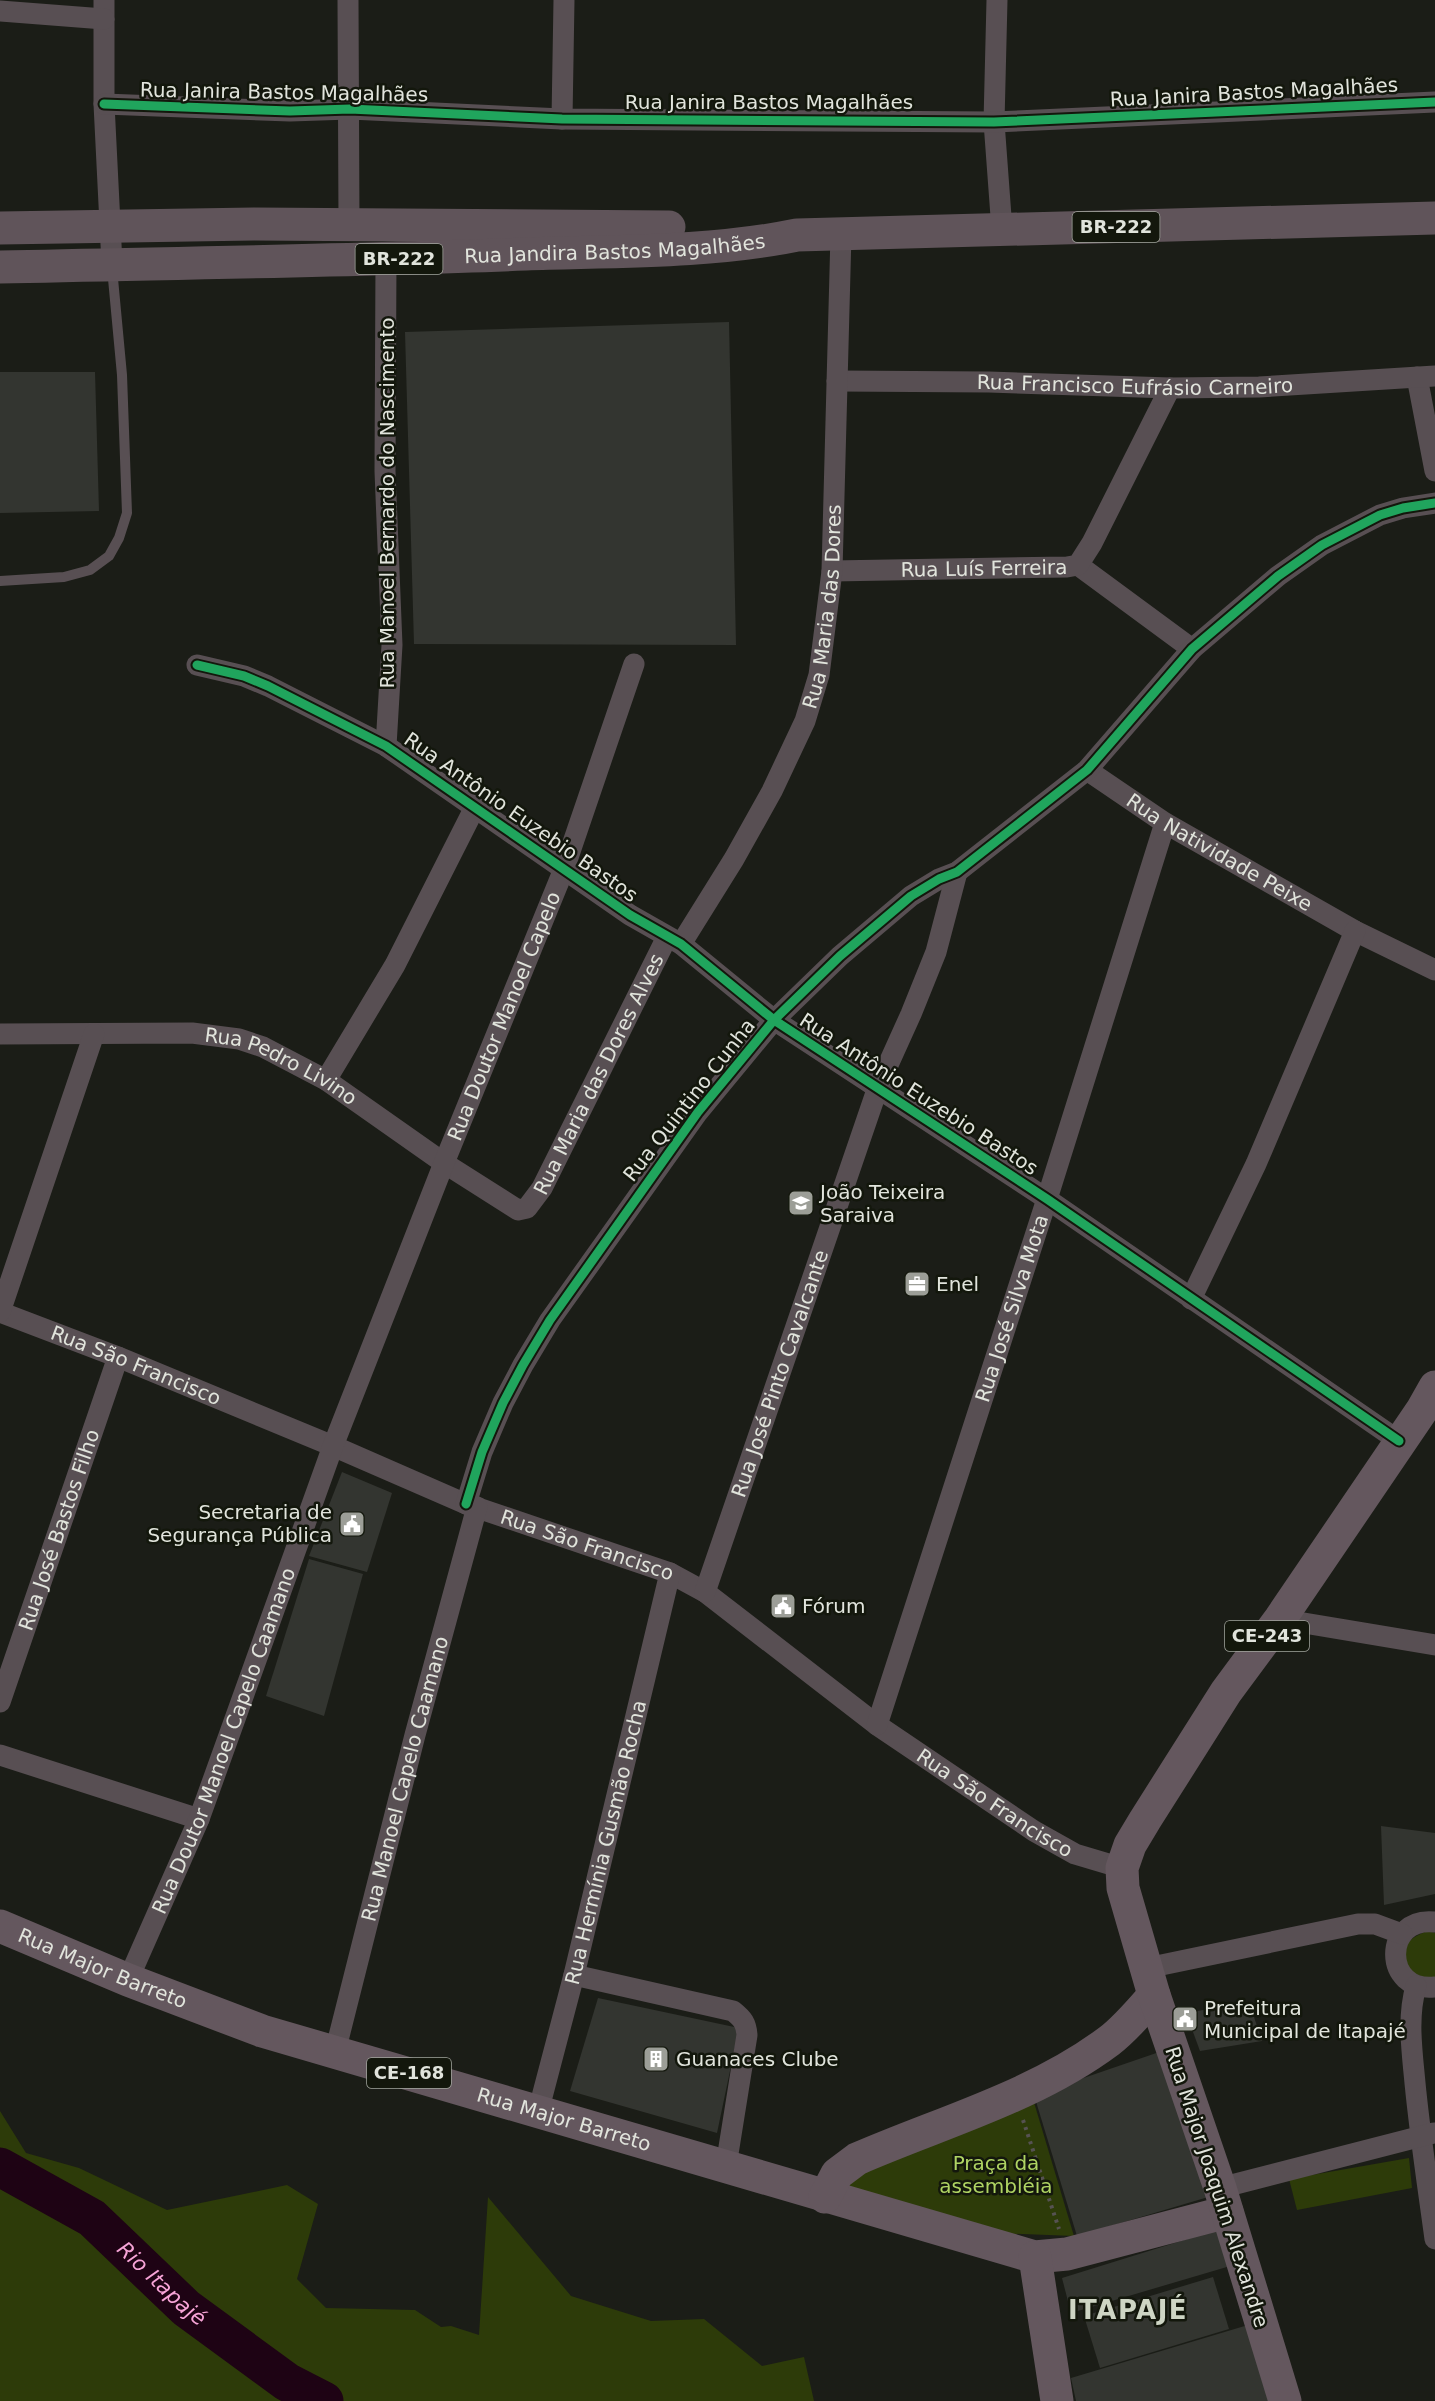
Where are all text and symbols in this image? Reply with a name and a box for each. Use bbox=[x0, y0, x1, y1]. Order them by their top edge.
street label: Rua Janira Bastos Magalhães bbox=[1109, 72, 1399, 112]
street label: Rua Janira Bastos Magalhães bbox=[140, 77, 428, 107]
street label: Rua Janira Bastos Magalhães bbox=[625, 90, 913, 114]
road number: BR-222 bbox=[1072, 212, 1160, 242]
street label: Rua Jandira Bastos Magalhães bbox=[464, 229, 767, 268]
road number: BR-222 bbox=[356, 244, 442, 274]
street label: Rua Manoel Bernardo do Nascimento bbox=[375, 318, 399, 688]
street label: Rua Francisco Eufrásio Carneiro bbox=[977, 370, 1294, 400]
street label: Rua Maria das Dores bbox=[797, 504, 846, 712]
street label: Rua Luís Ferreira bbox=[900, 555, 1068, 582]
street label: Rua Antônio Euzebio Bastos bbox=[400, 727, 642, 907]
street label: Rua Natividade Peixe bbox=[1122, 788, 1316, 916]
street label: Rua Doutor Manoel Capelo bbox=[442, 888, 566, 1144]
street label: Rua Maria das Dores Alves bbox=[529, 950, 669, 1199]
street label: Rua Antônio Euzebio Bastos bbox=[795, 1008, 1043, 1180]
street label: Rua Quintino Cunha bbox=[618, 1014, 760, 1186]
street label: Rua Pedro Livino bbox=[203, 1023, 362, 1110]
place label: João Teixeira Saraiva bbox=[818, 1180, 945, 1227]
school or university icon: João Teixeira Saraiva bbox=[786, 1188, 816, 1218]
street label: Rua José Silva Mota bbox=[970, 1212, 1053, 1405]
street label: Rua José Pinto Cavalcante bbox=[726, 1247, 833, 1500]
office icon: Enel bbox=[902, 1269, 932, 1299]
place label: Enel bbox=[936, 1272, 979, 1296]
street label: Rua São Francisco bbox=[47, 1320, 225, 1410]
street label: Rua José Bastos Filho bbox=[13, 1426, 104, 1633]
place label: Secretaria de Segurança Pública bbox=[147, 1500, 332, 1547]
street label: Rua São Francisco bbox=[497, 1505, 677, 1585]
public building icon: Secretaria de Segurança Pública bbox=[337, 1509, 367, 1539]
street label: Rua Doutor Manoel Capelo Caamano bbox=[147, 1564, 300, 1917]
public building icon: Fórum bbox=[768, 1591, 798, 1621]
place label: Fórum bbox=[802, 1594, 865, 1618]
road number: CE-243 bbox=[1225, 1621, 1309, 1651]
street label: Rua Manoel Capelo Caamano bbox=[356, 1634, 453, 1924]
street label: Rua Hermínia Gusmão Rocha bbox=[560, 1698, 651, 1987]
street label: Rua São Francisco bbox=[912, 1743, 1077, 1862]
street label: Rua Major Barreto bbox=[15, 1923, 190, 2013]
place label: Prefeitura Municipal de Itapajé bbox=[1204, 1996, 1406, 2043]
public building icon: Prefeitura Municipal de Itapajé bbox=[1170, 2004, 1200, 2034]
street label: Rua Major Joaquim Alexandre bbox=[1160, 2043, 1274, 2331]
building icon: Guanaces Clube bbox=[641, 2044, 671, 2074]
place label: Guanaces Clube bbox=[676, 2047, 839, 2071]
road number: CE-168 bbox=[367, 2058, 451, 2088]
street label: Rua Major Barreto bbox=[474, 2082, 654, 2156]
park label: Praça da assembléia bbox=[939, 2151, 1053, 2198]
water label: Rio Itapajé bbox=[112, 2237, 211, 2331]
district label: ITAPAJÉ bbox=[1068, 2294, 1188, 2325]

